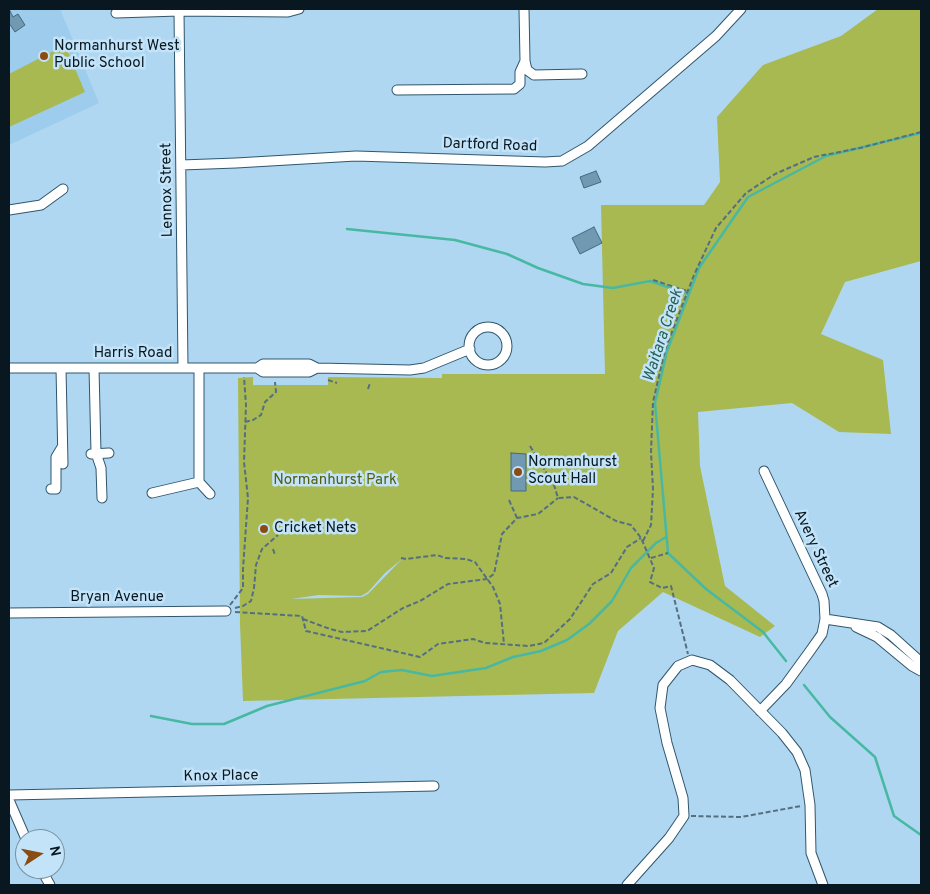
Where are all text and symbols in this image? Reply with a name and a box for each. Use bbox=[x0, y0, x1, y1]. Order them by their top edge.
place label: Normanhurst West Public School bbox=[54, 38, 180, 73]
marker: Normanhurst West Public School bbox=[38, 50, 50, 62]
street label: Dartford Road bbox=[442, 135, 538, 157]
street label: Lennox Street bbox=[158, 143, 178, 237]
water label: Waitara Creek bbox=[640, 287, 688, 385]
street label: Harris Road bbox=[94, 345, 172, 363]
place label: Normanhurst Scout Hall bbox=[528, 454, 617, 489]
marker: Normanhurst Scout Hall bbox=[512, 466, 524, 478]
park label: Normanhurst Park bbox=[273, 472, 397, 490]
street label: Avery Street bbox=[789, 507, 841, 591]
place label: Cricket Nets bbox=[274, 520, 357, 538]
marker: Cricket Nets bbox=[258, 523, 270, 535]
street label: Bryan Avenue bbox=[70, 589, 164, 607]
street label: Knox Place bbox=[183, 767, 259, 787]
north arrow bbox=[15, 829, 65, 879]
text: N bbox=[45, 845, 64, 858]

